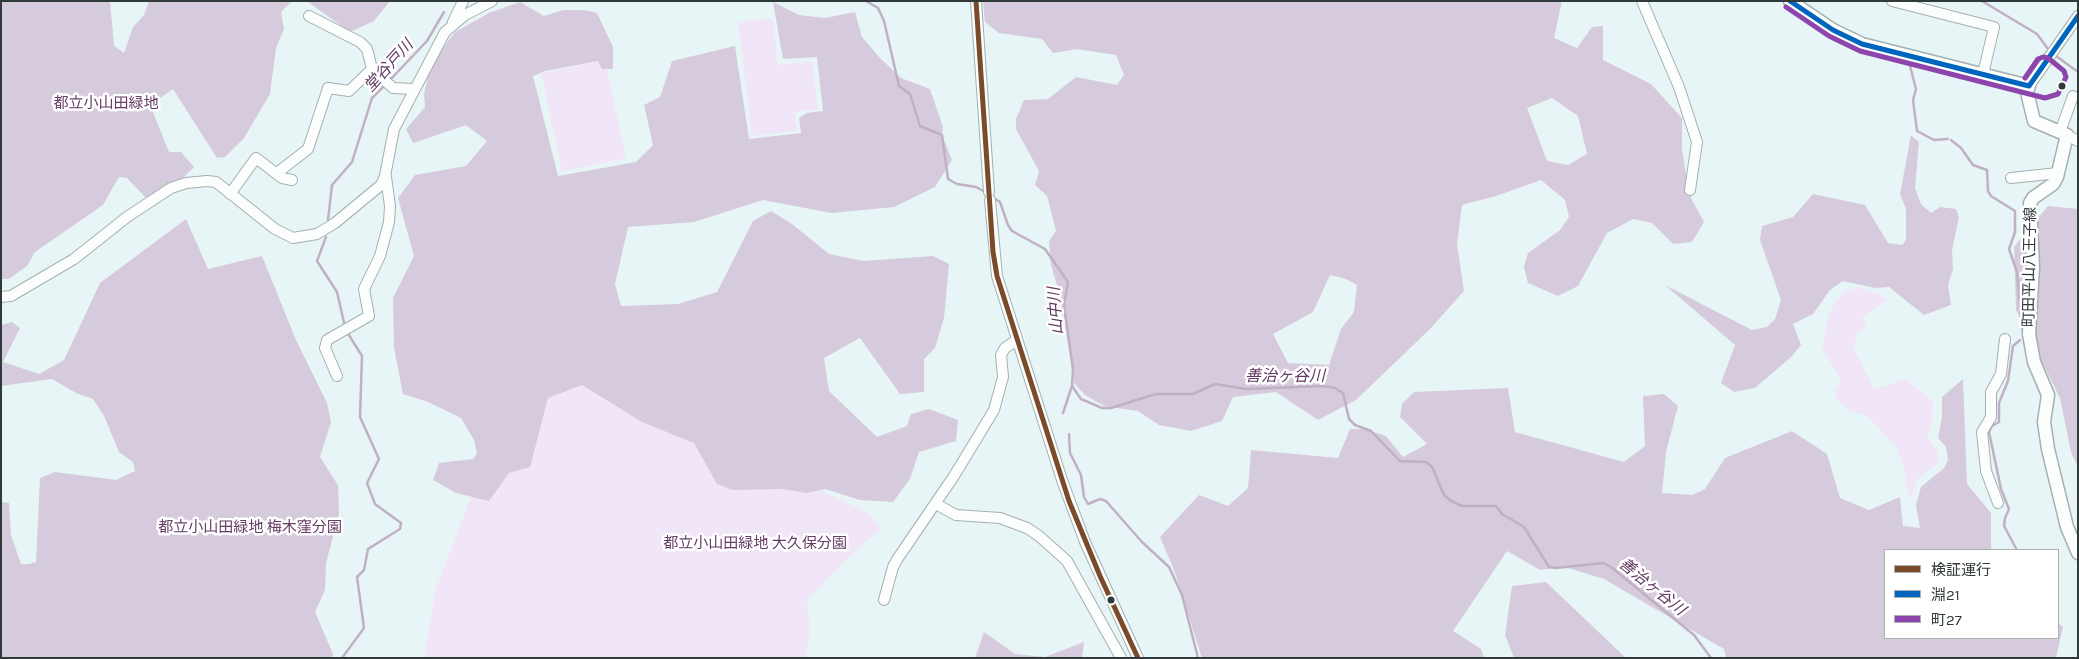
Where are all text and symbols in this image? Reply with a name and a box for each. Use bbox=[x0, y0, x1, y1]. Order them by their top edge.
water label: 堂谷戸川 bbox=[360, 36, 418, 96]
unlabelled marker bbox=[2057, 81, 2067, 91]
park label: 都立小山田緑地 bbox=[54, 95, 158, 113]
street label: 町田平山八王子線 bbox=[2020, 207, 2040, 327]
water label: 山中川 bbox=[1045, 286, 1067, 336]
water label: 善治ヶ谷川 bbox=[1245, 366, 1325, 386]
park label: 都立小山田緑地 梅木窪分園 bbox=[158, 519, 342, 537]
park label: 都立小山田緑地 大久保分園 bbox=[663, 535, 847, 553]
legend bbox=[1884, 549, 2059, 639]
water label: 善治ヶ谷川 bbox=[1615, 554, 1689, 620]
text: 検証運行 bbox=[1931, 561, 1991, 579]
text: 淵21 bbox=[1931, 586, 1960, 604]
unlabelled marker bbox=[1106, 595, 1116, 605]
text: 町27 bbox=[1931, 611, 1962, 629]

